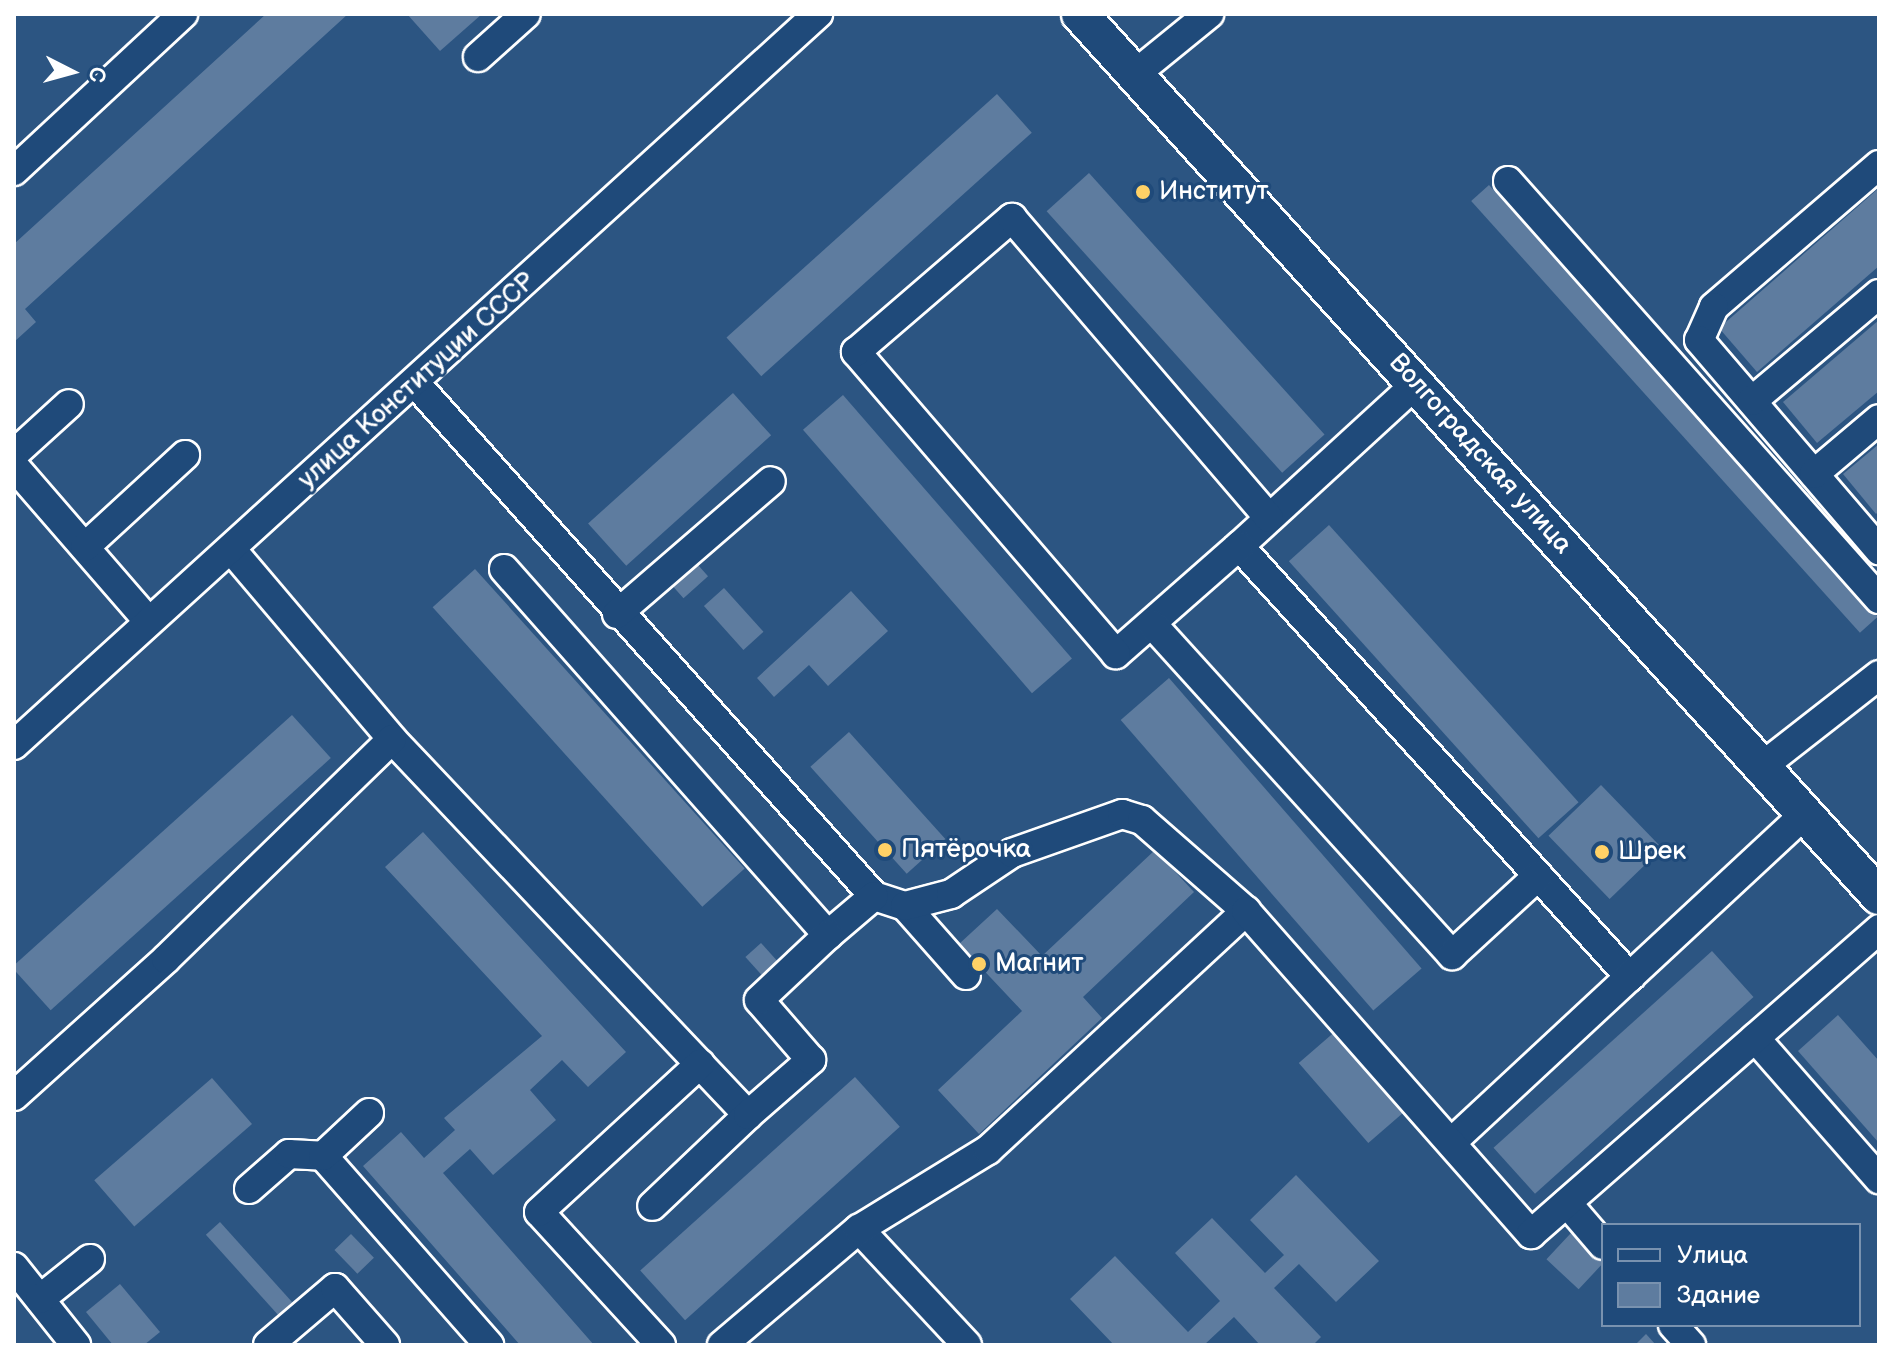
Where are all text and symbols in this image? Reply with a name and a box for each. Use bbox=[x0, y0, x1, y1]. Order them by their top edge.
north arrow bbox=[32, 32, 112, 112]
text: С bbox=[82, 66, 111, 84]
place label: Институт bbox=[1159, 176, 1268, 208]
marker: Институт bbox=[1134, 183, 1152, 201]
street label: улица Конституции СССР bbox=[292, 266, 542, 496]
street label: Волгоградская улица bbox=[1382, 347, 1578, 561]
place label: Пятёрочка bbox=[901, 834, 1031, 866]
place label: Шрек bbox=[1618, 836, 1686, 868]
marker: Пятёрочка bbox=[876, 841, 894, 859]
marker: Шрек bbox=[1593, 843, 1611, 861]
place label: Магнит bbox=[995, 948, 1084, 980]
marker: Магнит bbox=[970, 955, 988, 973]
legend bbox=[1601, 1223, 1861, 1327]
text: Улица bbox=[1677, 1241, 1748, 1270]
text: Здание bbox=[1677, 1281, 1760, 1310]

